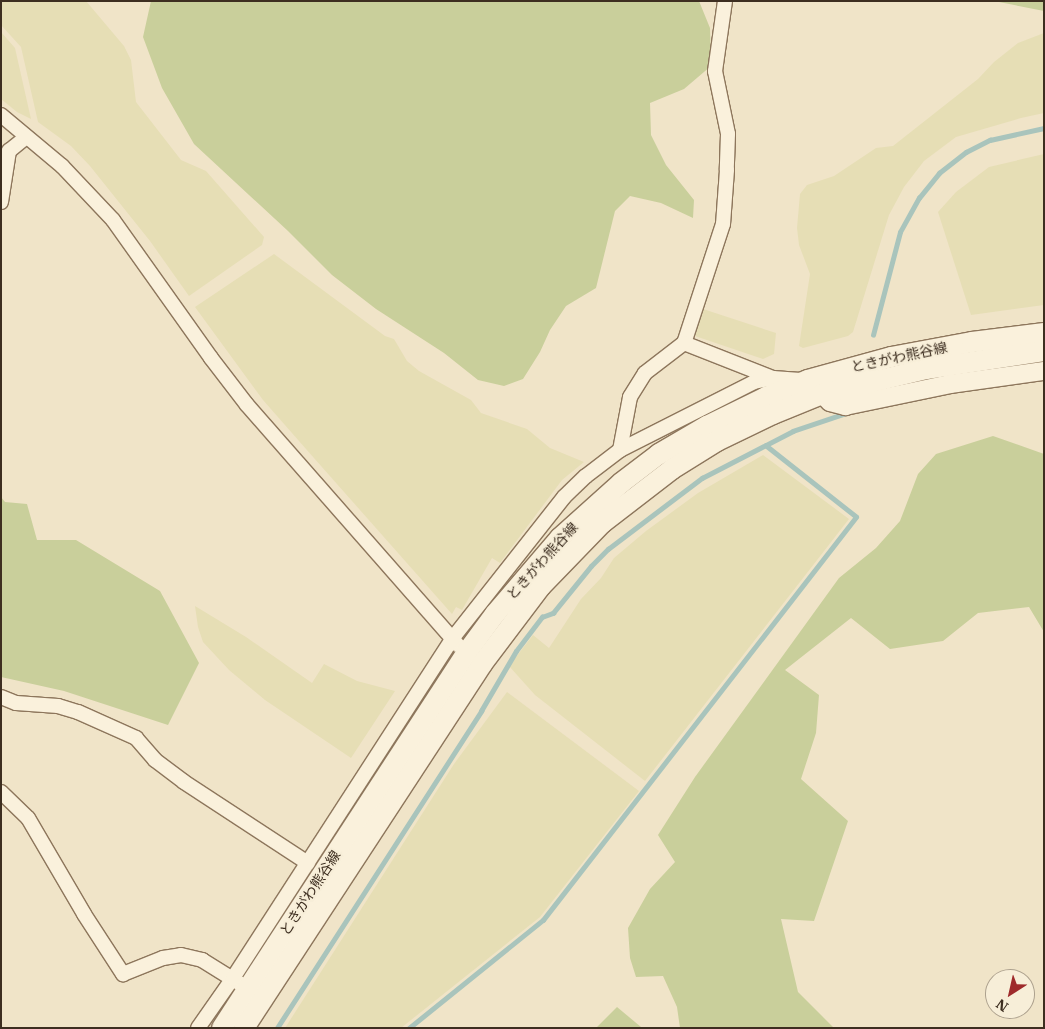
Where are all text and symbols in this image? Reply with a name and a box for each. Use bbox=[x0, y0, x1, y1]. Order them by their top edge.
street label: ときがわ熊谷線 bbox=[849, 339, 949, 375]
street label: ときがわ熊谷線 bbox=[503, 519, 581, 603]
street label: ときがわ熊谷線 bbox=[276, 847, 344, 939]
north arrow bbox=[985, 969, 1035, 1019]
text: N bbox=[992, 995, 1012, 1016]

